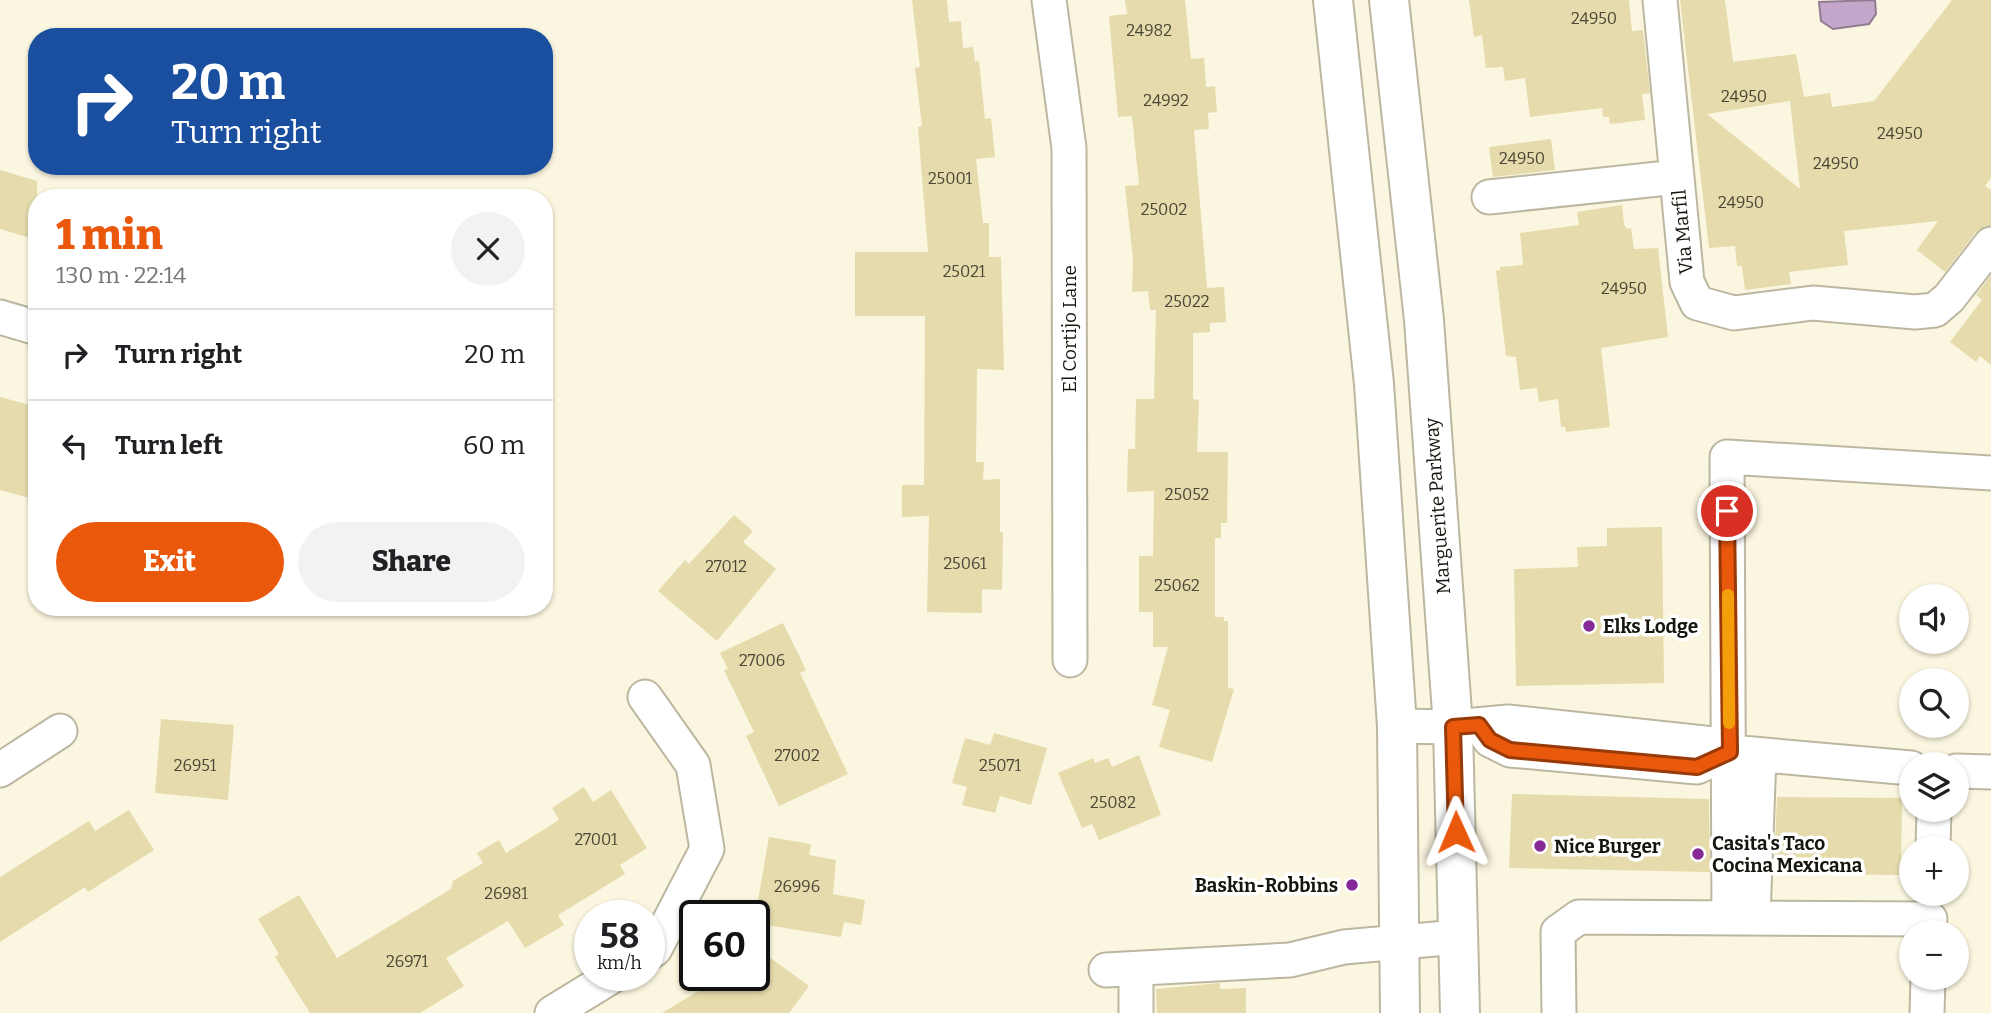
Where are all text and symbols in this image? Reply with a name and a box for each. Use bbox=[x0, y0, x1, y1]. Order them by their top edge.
house number: 24950 bbox=[1571, 9, 1617, 28]
house number: 24982 bbox=[1126, 21, 1172, 40]
text: 20 m bbox=[171, 53, 285, 112]
icon: right bbox=[56, 56, 147, 147]
house number: 24950 bbox=[1721, 87, 1767, 106]
house number: 24992 bbox=[1143, 91, 1189, 110]
text: Turn right bbox=[171, 113, 322, 151]
house number: 24950 bbox=[1877, 124, 1923, 143]
house number: 24950 bbox=[1499, 149, 1545, 168]
house number: 24950 bbox=[1813, 154, 1859, 173]
house number: 25001 bbox=[928, 169, 973, 188]
street label: Via Marfil bbox=[1667, 189, 1698, 275]
house number: 24950 bbox=[1718, 193, 1764, 212]
house number: 25002 bbox=[1141, 200, 1187, 219]
text: 1 min bbox=[56, 210, 163, 260]
button: close bbox=[451, 212, 525, 286]
text: 130 m · 22:14 bbox=[56, 261, 186, 289]
house number: 25021 bbox=[943, 262, 986, 281]
street label: El Cortijo Lane bbox=[1058, 265, 1081, 393]
house number: 24950 bbox=[1601, 279, 1647, 298]
house number: 25022 bbox=[1165, 292, 1209, 311]
icon: right bbox=[56, 336, 94, 374]
text: Turn right bbox=[115, 339, 242, 370]
text: 20 m bbox=[464, 339, 525, 370]
street label: Marguerite Parkway bbox=[1420, 416, 1455, 595]
icon: left bbox=[56, 427, 94, 465]
text: Turn left bbox=[115, 430, 223, 461]
text: 60 m bbox=[463, 430, 525, 461]
pin bbox=[1697, 481, 1757, 541]
house number: 25052 bbox=[1165, 485, 1209, 504]
icon: arrive bbox=[1708, 492, 1746, 530]
button: Exit bbox=[56, 522, 284, 602]
button: Share bbox=[298, 522, 525, 602]
house number: 25061 bbox=[943, 554, 987, 573]
house number: 27012 bbox=[705, 557, 747, 576]
house number: 25062 bbox=[1154, 576, 1200, 595]
map controls bbox=[1899, 584, 1969, 990]
button: sound bbox=[1899, 584, 1969, 654]
place label: Elks Lodge bbox=[1603, 615, 1698, 638]
marker: Elks Lodge bbox=[1581, 618, 1597, 634]
house number: 27006 bbox=[739, 651, 785, 670]
button: search bbox=[1899, 668, 1969, 738]
house number: 27002 bbox=[774, 746, 820, 765]
button: layers bbox=[1899, 752, 1969, 822]
house number: 26951 bbox=[174, 756, 217, 775]
house number: 25071 bbox=[979, 756, 1022, 775]
house number: 25082 bbox=[1090, 793, 1136, 812]
position arrow bbox=[1419, 795, 1493, 869]
house number: 27001 bbox=[574, 830, 618, 849]
place label: Casita's Taco Cocina Mexicana bbox=[1712, 832, 1863, 877]
place label: Nice Burger bbox=[1554, 835, 1661, 858]
button: + bbox=[1899, 836, 1969, 906]
marker: Nice Burger bbox=[1532, 838, 1548, 854]
marker: Casita's Taco Cocina Mexicana bbox=[1690, 846, 1706, 862]
place label: Baskin-Robbins bbox=[1195, 874, 1338, 897]
house number: 26996 bbox=[774, 877, 820, 896]
marker: Baskin-Robbins bbox=[1344, 877, 1360, 893]
house number: 26981 bbox=[484, 884, 528, 903]
speed limit sign: 60 bbox=[679, 900, 770, 991]
text: 58 bbox=[599, 915, 640, 957]
button: − bbox=[1899, 920, 1969, 990]
house number: 26971 bbox=[386, 952, 428, 971]
text: km/h bbox=[597, 952, 642, 974]

